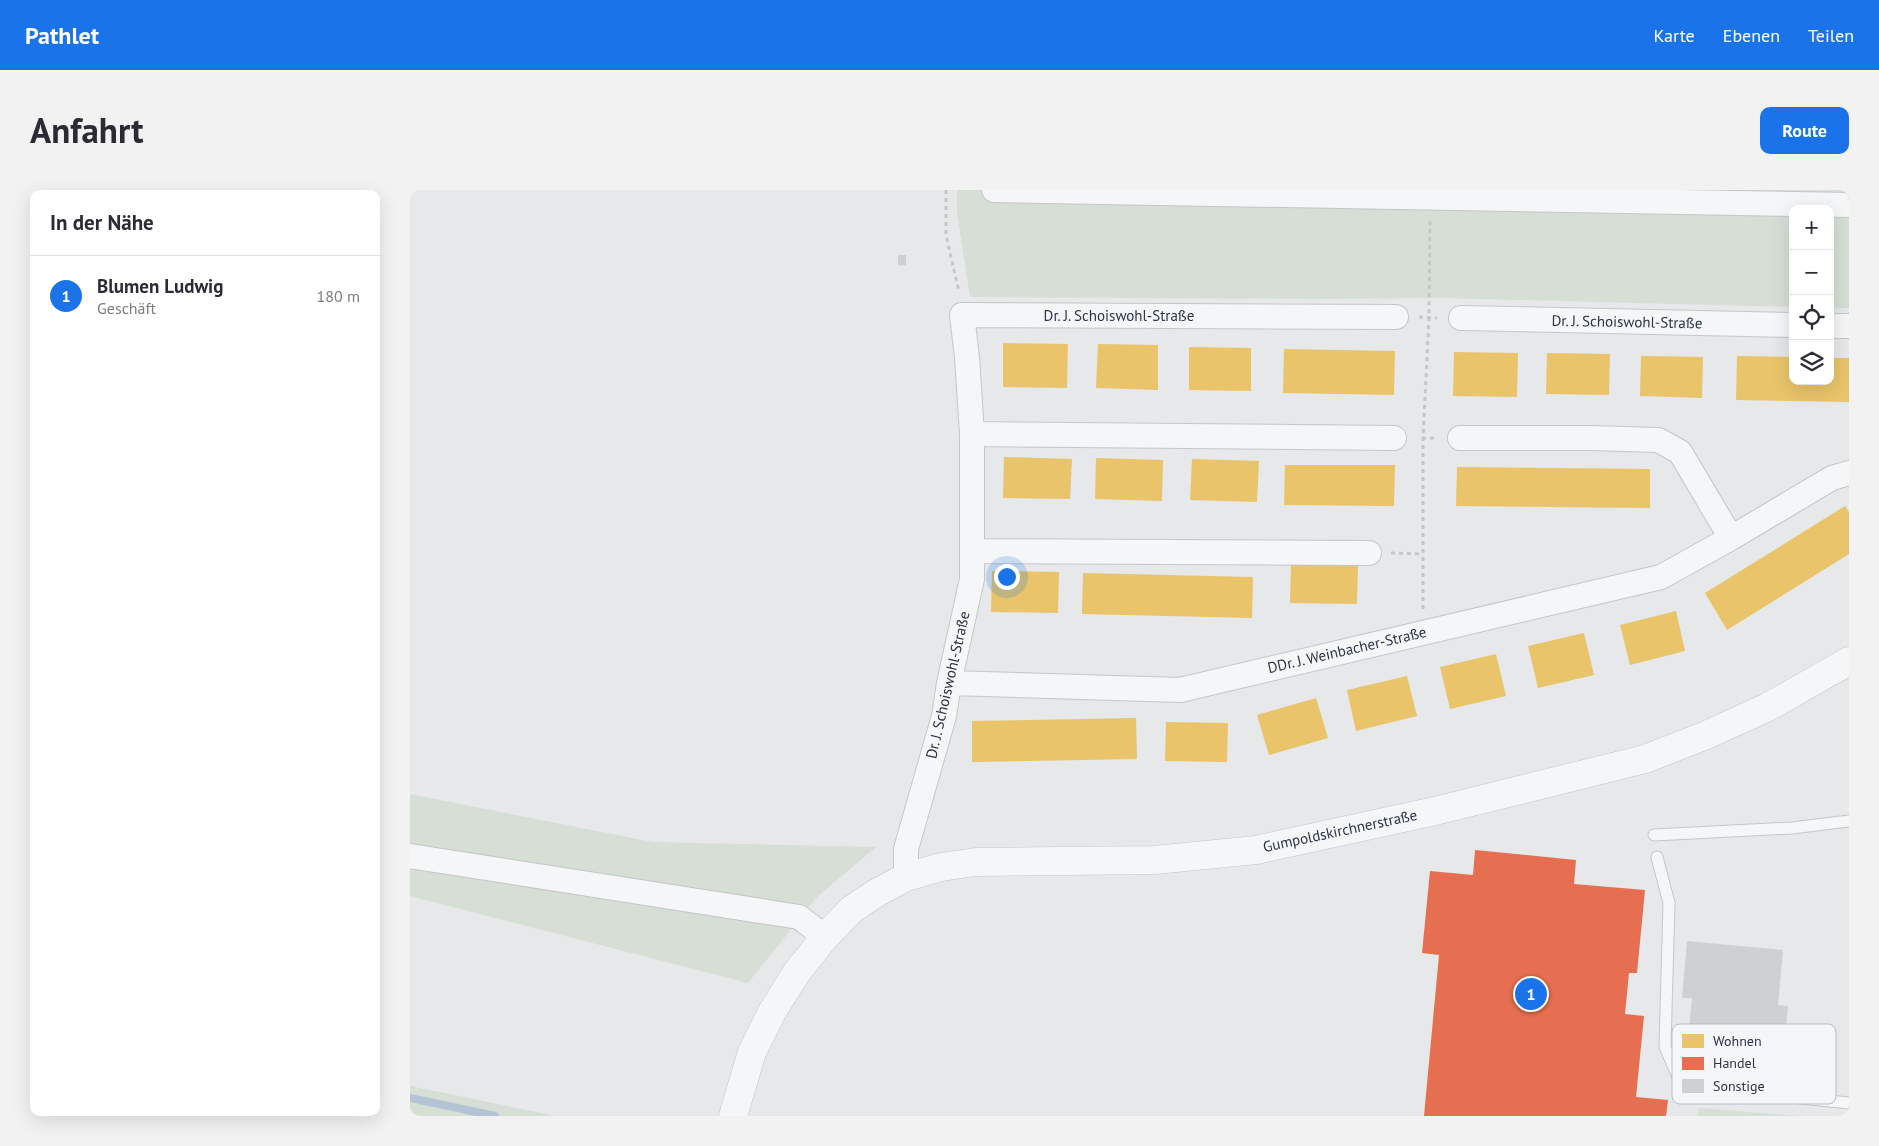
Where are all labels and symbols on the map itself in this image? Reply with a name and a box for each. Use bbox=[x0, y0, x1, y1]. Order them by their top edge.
street label: Dr. J. Schoiswohl-Straße bbox=[1044, 306, 1194, 325]
street label: Dr. J. Schoiswohl-Straße bbox=[1551, 311, 1703, 332]
your location bbox=[994, 564, 1020, 590]
street label: Dr. J. Schoiswohl-Straße bbox=[921, 609, 974, 760]
street label: DDr. J. Weinbacher-Straße bbox=[1266, 622, 1428, 677]
street label: Gumpoldskirchnerstraße bbox=[1261, 805, 1419, 856]
pin: 1 bbox=[1515, 975, 1547, 1013]
legend bbox=[1672, 1024, 1836, 1104]
text: Wohnen bbox=[1713, 1032, 1762, 1050]
text: Handel bbox=[1713, 1054, 1756, 1072]
text: Sonstige bbox=[1713, 1077, 1765, 1095]

